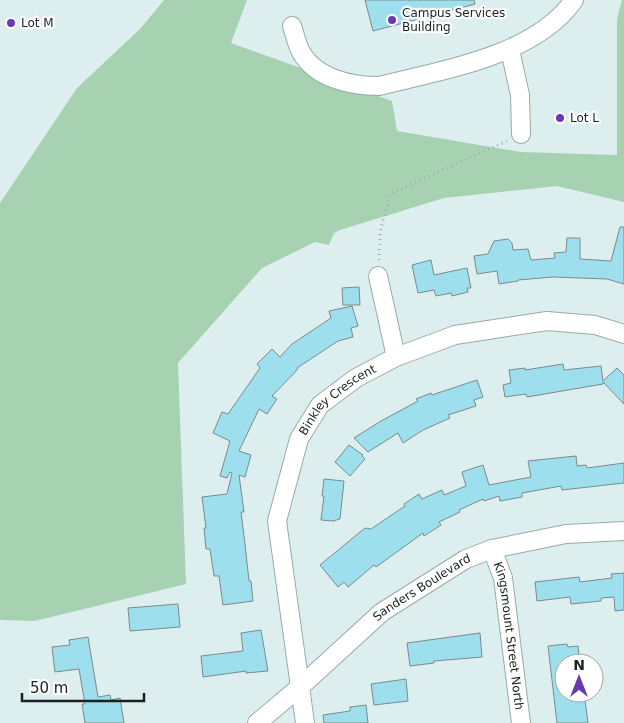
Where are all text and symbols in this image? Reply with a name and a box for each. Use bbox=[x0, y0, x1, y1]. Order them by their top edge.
place label: Campus Services Building bbox=[402, 6, 505, 34]
marker: Campus Services Building bbox=[386, 14, 398, 26]
place label: Lot M bbox=[21, 16, 54, 30]
marker: Lot M bbox=[5, 17, 17, 29]
place label: Lot L bbox=[570, 111, 599, 125]
marker: Lot L bbox=[554, 112, 566, 124]
street label: Binkley Crescent bbox=[296, 362, 379, 438]
street label: Sanders Boulevard bbox=[370, 551, 472, 624]
street label: Kingsmount Street North bbox=[491, 560, 526, 711]
north arrow bbox=[554, 653, 604, 703]
text: N bbox=[573, 657, 585, 673]
scale bar bbox=[22, 670, 145, 702]
text: 50 m bbox=[30, 679, 68, 697]

